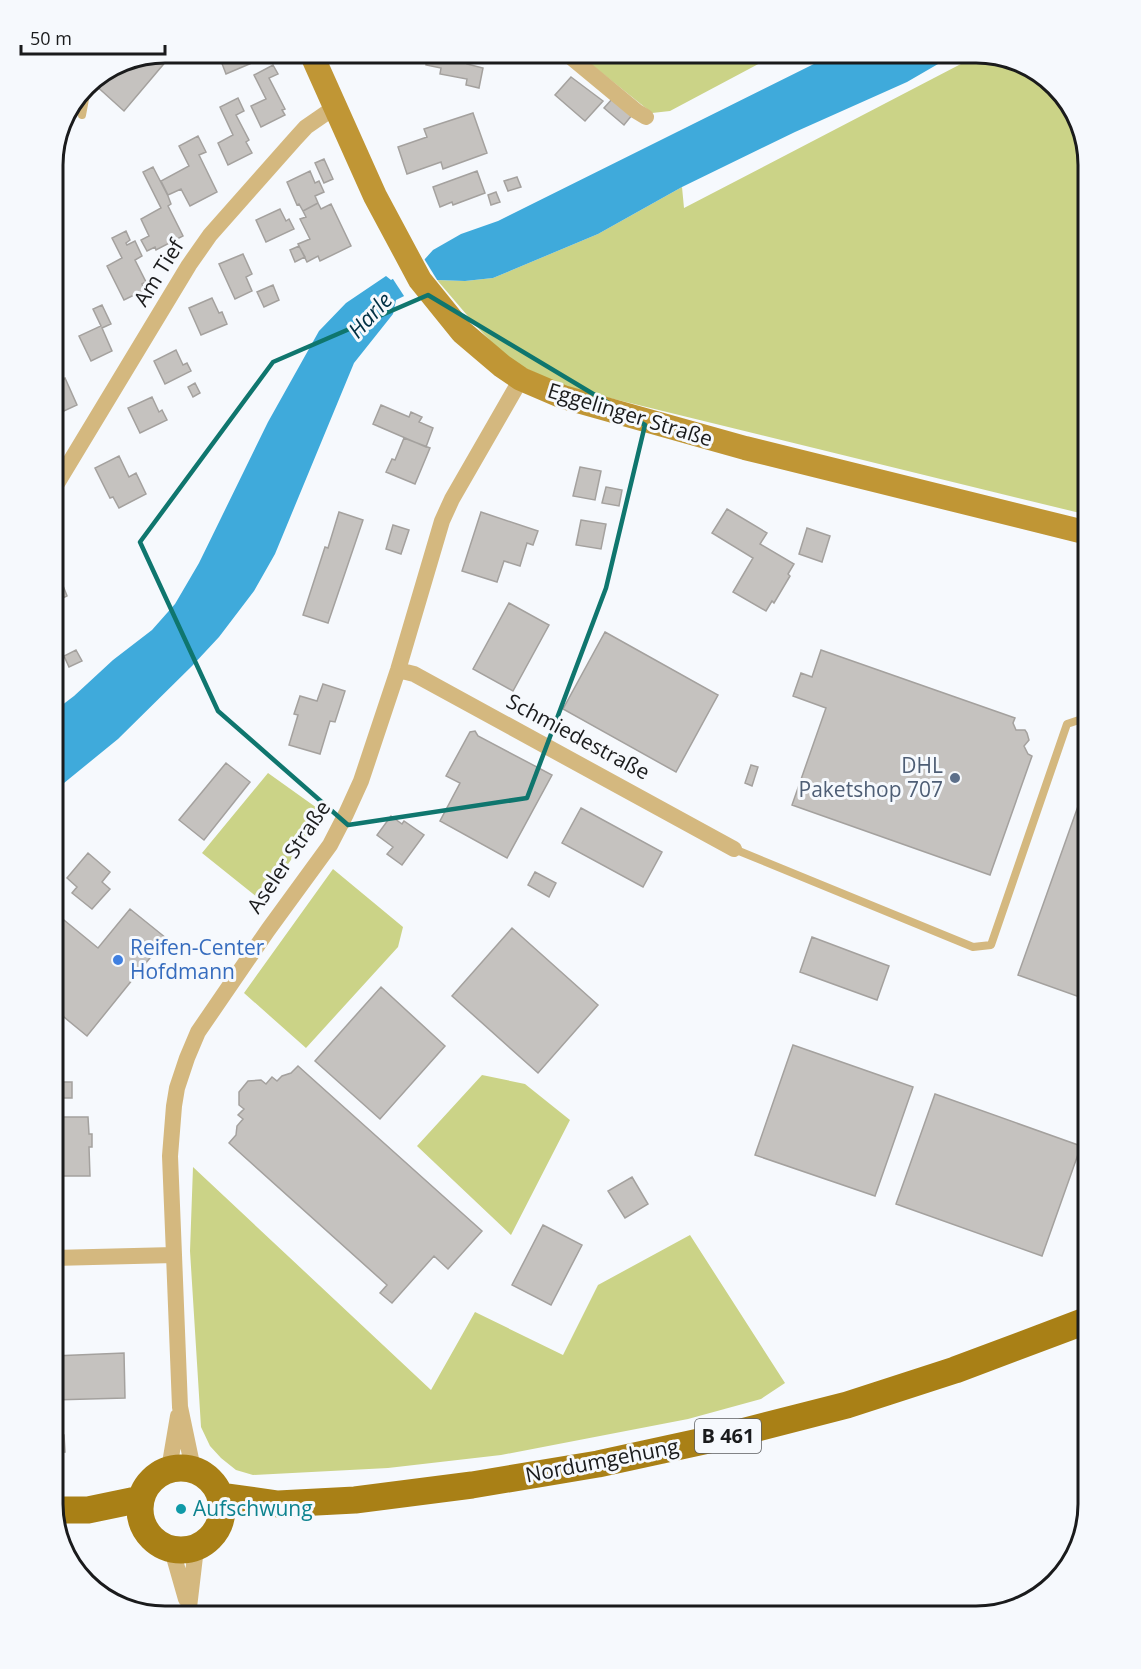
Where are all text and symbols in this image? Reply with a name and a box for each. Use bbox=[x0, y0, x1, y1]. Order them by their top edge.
scale bar bbox=[21, 18, 165, 56]
text: 50 m bbox=[30, 26, 72, 50]
street label: Am Tief bbox=[127, 232, 191, 311]
water label: Harle bbox=[340, 285, 398, 344]
street label: Eggelinger Straße bbox=[544, 376, 716, 452]
street label: Schmiedestraße bbox=[502, 687, 655, 786]
place label: DHL Paketshop 707 bbox=[799, 751, 943, 803]
marker: DHL Paketshop 707 bbox=[948, 771, 962, 785]
street label: Aseler Straße bbox=[240, 795, 336, 918]
place label: Reifen-Center Hofdmann bbox=[130, 933, 265, 985]
marker: Reifen-Center Hofdmann bbox=[111, 953, 125, 967]
road number: B 461 bbox=[695, 1419, 761, 1453]
street label: Nordumgehung bbox=[523, 1431, 681, 1489]
place label: Aufschwung bbox=[193, 1494, 313, 1522]
marker: Aufschwung bbox=[174, 1502, 188, 1516]

